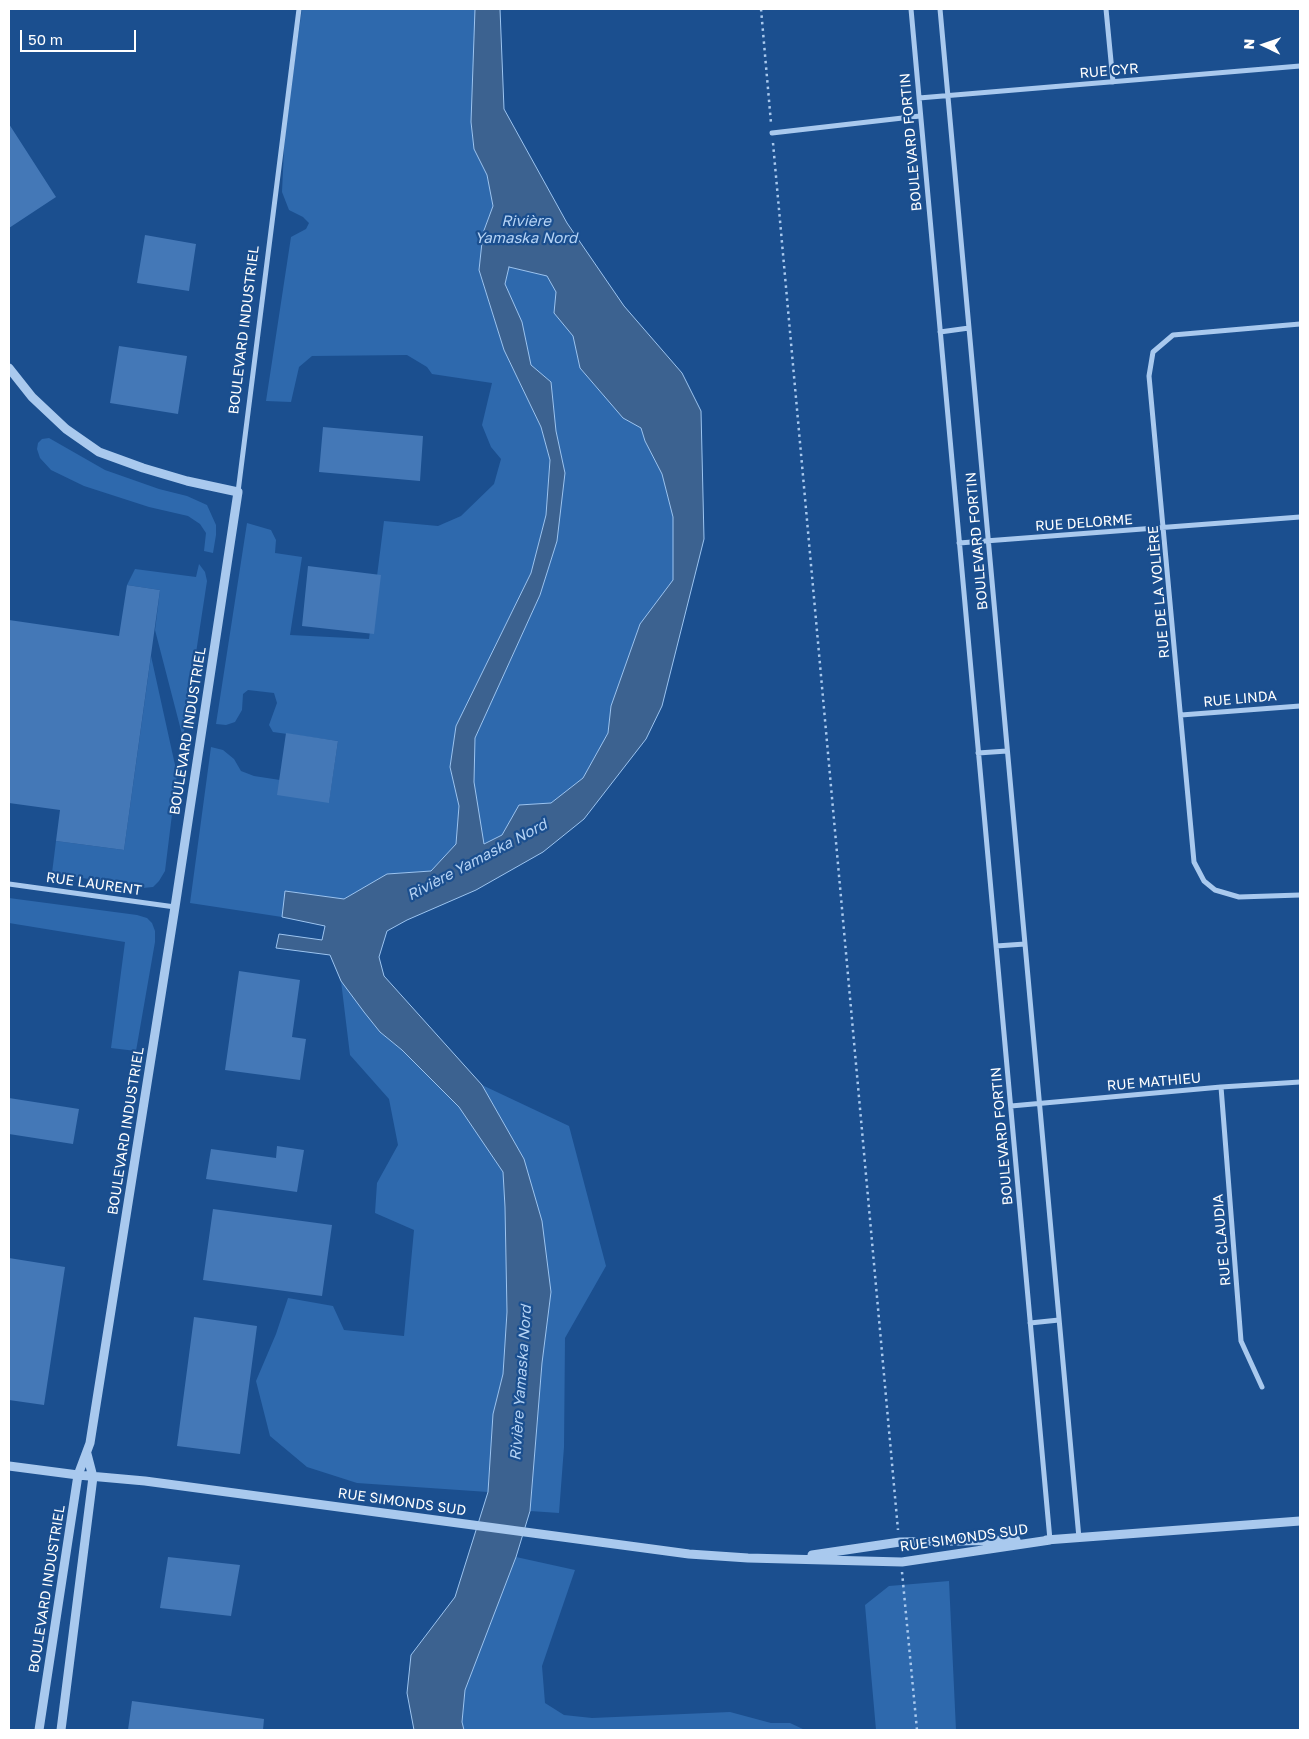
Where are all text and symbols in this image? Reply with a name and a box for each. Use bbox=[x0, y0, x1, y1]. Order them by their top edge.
scale bar bbox=[22, 20, 139, 52]
north arrow bbox=[1239, 20, 1289, 70]
text: 50 m bbox=[28, 30, 63, 48]
text: N bbox=[1240, 38, 1257, 50]
street label: RUE CYR bbox=[1079, 60, 1139, 82]
street label: BOULEVARD FORTIN bbox=[897, 72, 925, 212]
water label: Rivière Yamaska Nord bbox=[475, 212, 577, 247]
street label: BOULEVARD INDUSTRIEL bbox=[225, 245, 263, 415]
street label: BOULEVARD FORTIN bbox=[963, 471, 991, 611]
street label: RUE DELORME bbox=[1035, 511, 1133, 535]
street label: RUE DE LA VOLIÈRE bbox=[1145, 525, 1173, 659]
street label: BOULEVARD INDUSTRIEL bbox=[166, 646, 210, 816]
street label: RUE LINDA bbox=[1203, 687, 1277, 711]
water label: Rivière Yamaska Nord bbox=[404, 815, 550, 905]
street label: RUE LAURENT bbox=[45, 869, 143, 899]
street label: BOULEVARD INDUSTRIEL bbox=[104, 1046, 148, 1216]
street label: BOULEVARD FORTIN bbox=[988, 1066, 1016, 1206]
street label: RUE MATHIEU bbox=[1106, 1070, 1202, 1094]
street label: RUE CLAUDIA bbox=[1210, 1193, 1234, 1287]
water label: Rivière Yamaska Nord bbox=[507, 1305, 535, 1461]
street label: RUE SIMONDS SUD bbox=[337, 1485, 467, 1519]
street label: BOULEVARD INDUSTRIEL bbox=[25, 1504, 69, 1674]
street label: RUE SIMONDS SUD bbox=[899, 1521, 1029, 1555]

